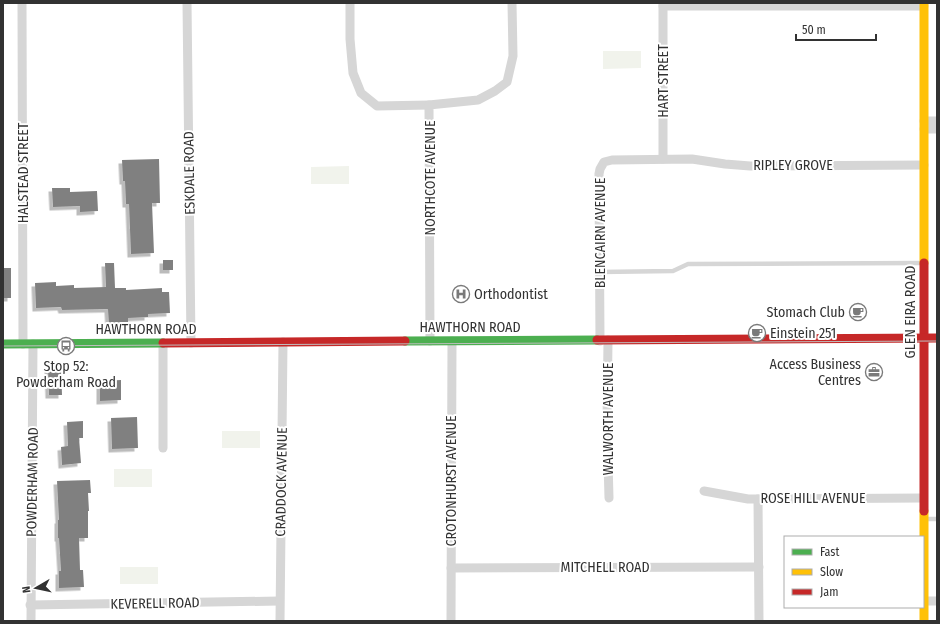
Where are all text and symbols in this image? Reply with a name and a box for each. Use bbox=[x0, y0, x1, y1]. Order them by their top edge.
scale bar bbox=[796, 16, 876, 42]
text: 50 m bbox=[802, 23, 826, 37]
street label: HART STREET bbox=[655, 44, 672, 118]
street label: NORTHCOTE AVENUE bbox=[422, 120, 439, 236]
street label: HALSTEAD STREET bbox=[15, 122, 32, 223]
street label: ESKDALE ROAD bbox=[180, 131, 199, 215]
street label: RIPLEY GROVE bbox=[753, 157, 833, 174]
street label: BLENCAIRN AVENUE bbox=[592, 177, 609, 288]
street label: GLEN EIRA ROAD bbox=[902, 266, 919, 358]
hospital icon: Orthodontist bbox=[451, 284, 471, 304]
place label: Orthodontist bbox=[474, 286, 548, 303]
cafe icon: Stomach Club bbox=[848, 302, 868, 322]
place label: Stomach Club bbox=[767, 304, 845, 321]
street label: HAWTHORN ROAD bbox=[419, 319, 521, 336]
street label: HAWTHORN ROAD bbox=[95, 321, 197, 338]
cafe icon: Einstein 251 bbox=[747, 323, 767, 343]
place label: Einstein 251 bbox=[770, 325, 836, 342]
bus stop icon: Stop 52: Powderham Road bbox=[56, 336, 76, 356]
place label: Access Business Centres bbox=[770, 356, 861, 389]
place label: Stop 52: Powderham Road bbox=[16, 358, 116, 391]
street label: WALWORTH AVENUE bbox=[600, 362, 617, 475]
office icon: Access Business Centres bbox=[864, 362, 884, 382]
street label: CROTONHURST AVENUE bbox=[443, 415, 460, 547]
street label: POWDERHAM ROAD bbox=[23, 427, 42, 537]
street label: CRADDOCK AVENUE bbox=[272, 427, 291, 537]
street label: ROSE HILL AVENUE bbox=[760, 490, 866, 507]
legend bbox=[784, 536, 924, 608]
text: Fast bbox=[820, 545, 839, 559]
street label: MITCHELL ROAD bbox=[560, 559, 650, 576]
text: Slow bbox=[820, 565, 843, 579]
north arrow bbox=[16, 568, 56, 608]
text: N bbox=[20, 585, 34, 594]
text: Jam bbox=[820, 585, 838, 599]
street label: KEVERELL ROAD bbox=[110, 594, 200, 613]

